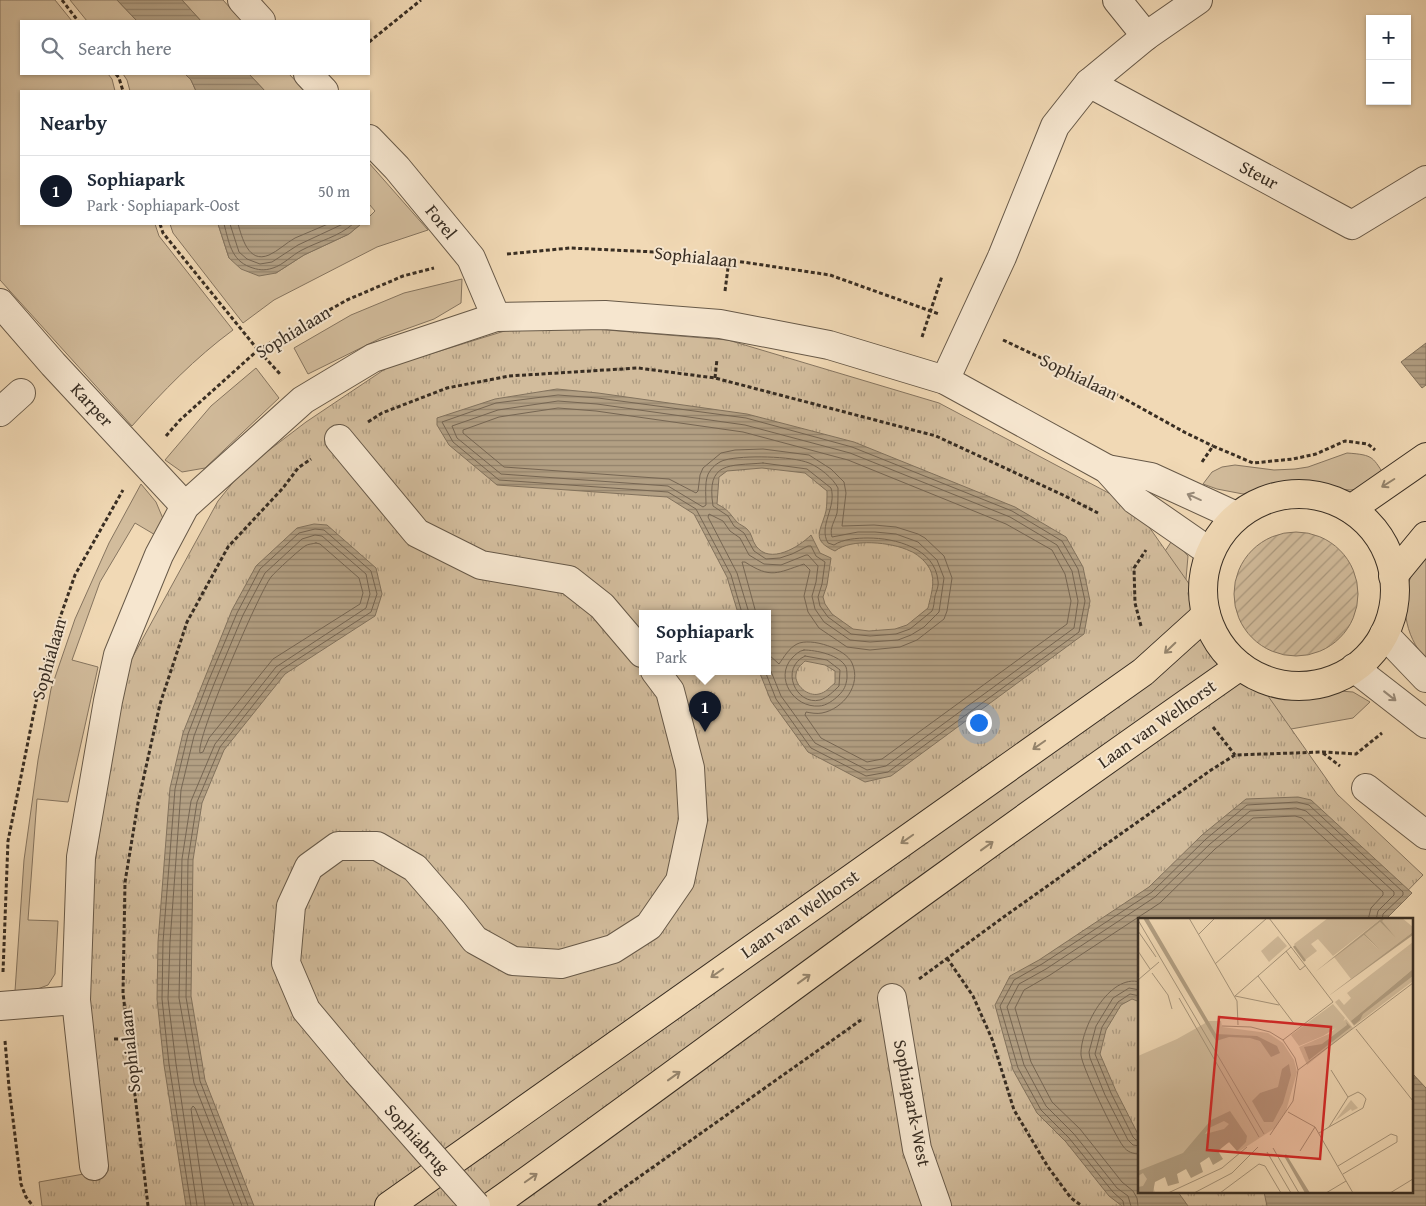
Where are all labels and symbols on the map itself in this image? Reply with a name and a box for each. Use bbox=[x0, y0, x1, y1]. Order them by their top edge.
street label: Steur bbox=[1235, 153, 1284, 196]
street label: Forel bbox=[419, 198, 464, 245]
street label: Sophialaan bbox=[653, 239, 739, 274]
street label: Sophialaan bbox=[250, 298, 335, 365]
street label: Sophialaan bbox=[1036, 346, 1123, 407]
street label: Karper bbox=[65, 376, 120, 433]
one-way arrow bbox=[1382, 479, 1396, 489]
one-way arrow bbox=[1187, 491, 1202, 501]
street label: Sophialaan bbox=[24, 615, 73, 703]
one-way arrow bbox=[1164, 642, 1176, 654]
street label: Laan van Welhorst bbox=[1092, 672, 1222, 775]
one-way arrow bbox=[1383, 690, 1396, 701]
pin: 1 bbox=[689, 691, 721, 732]
your location bbox=[966, 710, 992, 736]
one-way arrow bbox=[1032, 740, 1046, 750]
one-way arrow bbox=[900, 834, 914, 844]
one-way arrow bbox=[980, 841, 994, 851]
street label: Laan van Welhorst bbox=[735, 862, 865, 965]
inset map bbox=[1138, 918, 1414, 1194]
one-way arrow bbox=[710, 968, 724, 978]
one-way arrow bbox=[797, 974, 810, 985]
street label: Sophialaan bbox=[112, 1008, 147, 1094]
street label: Sophiapark-West bbox=[887, 1037, 938, 1169]
one-way arrow bbox=[666, 1071, 680, 1081]
street label: Sophiabrug bbox=[378, 1097, 456, 1180]
one-way arrow bbox=[524, 1173, 538, 1183]

